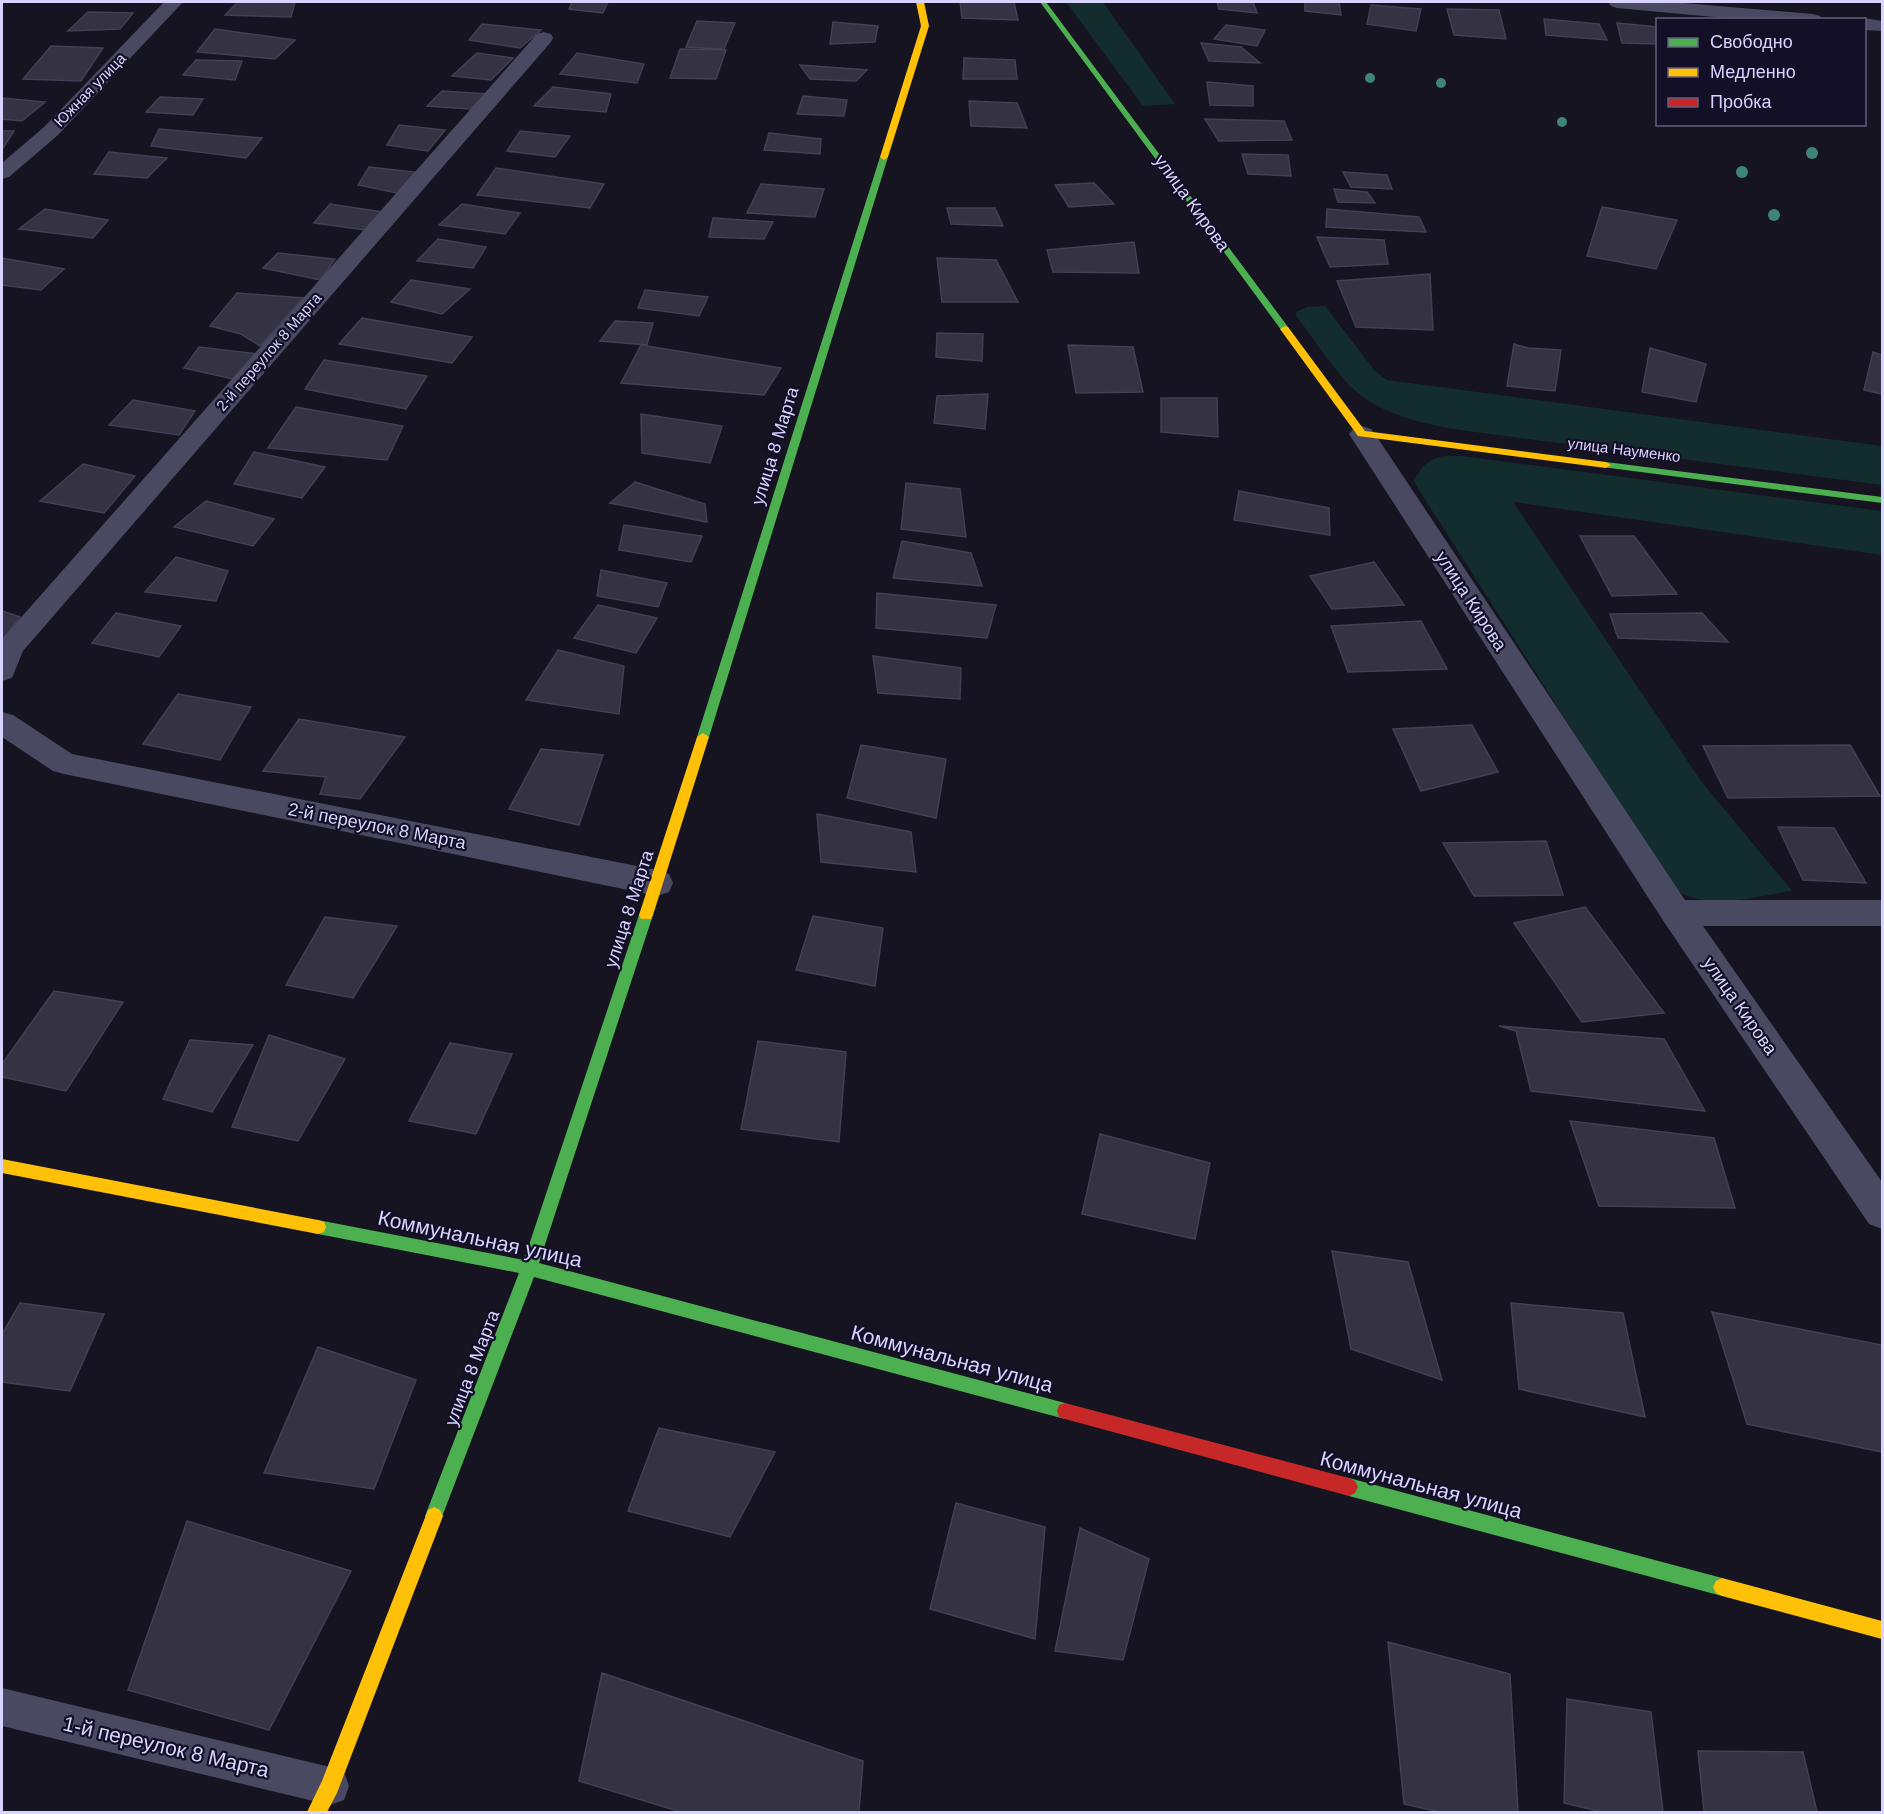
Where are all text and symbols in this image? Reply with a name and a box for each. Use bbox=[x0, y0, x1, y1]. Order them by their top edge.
legend bbox=[1656, 18, 1866, 126]
text: Свободно bbox=[1710, 32, 1793, 52]
street label: Южная улица bbox=[50, 49, 129, 130]
text: Медленно bbox=[1710, 62, 1796, 82]
text: Пробка bbox=[1710, 92, 1773, 112]
street label: улица Кирова bbox=[1150, 151, 1234, 256]
street label: 2-й переулок 8 Марта bbox=[213, 289, 325, 414]
street label: улица 8 Марта bbox=[748, 384, 803, 507]
street label: улица Науменко bbox=[1567, 434, 1682, 465]
street label: улица Кирова bbox=[1431, 548, 1511, 655]
street label: 2-й переулок 8 Марта bbox=[286, 799, 469, 853]
street label: улица 8 Марта bbox=[601, 847, 658, 970]
street label: улица Кирова bbox=[1699, 953, 1782, 1059]
street label: Коммунальная улица bbox=[376, 1206, 585, 1271]
street label: улица 8 Марта bbox=[441, 1306, 504, 1429]
street label: Коммунальная улица bbox=[849, 1320, 1056, 1397]
street label: Коммунальная улица bbox=[1318, 1446, 1525, 1523]
street label: 1-й переулок 8 Марта bbox=[61, 1712, 272, 1782]

